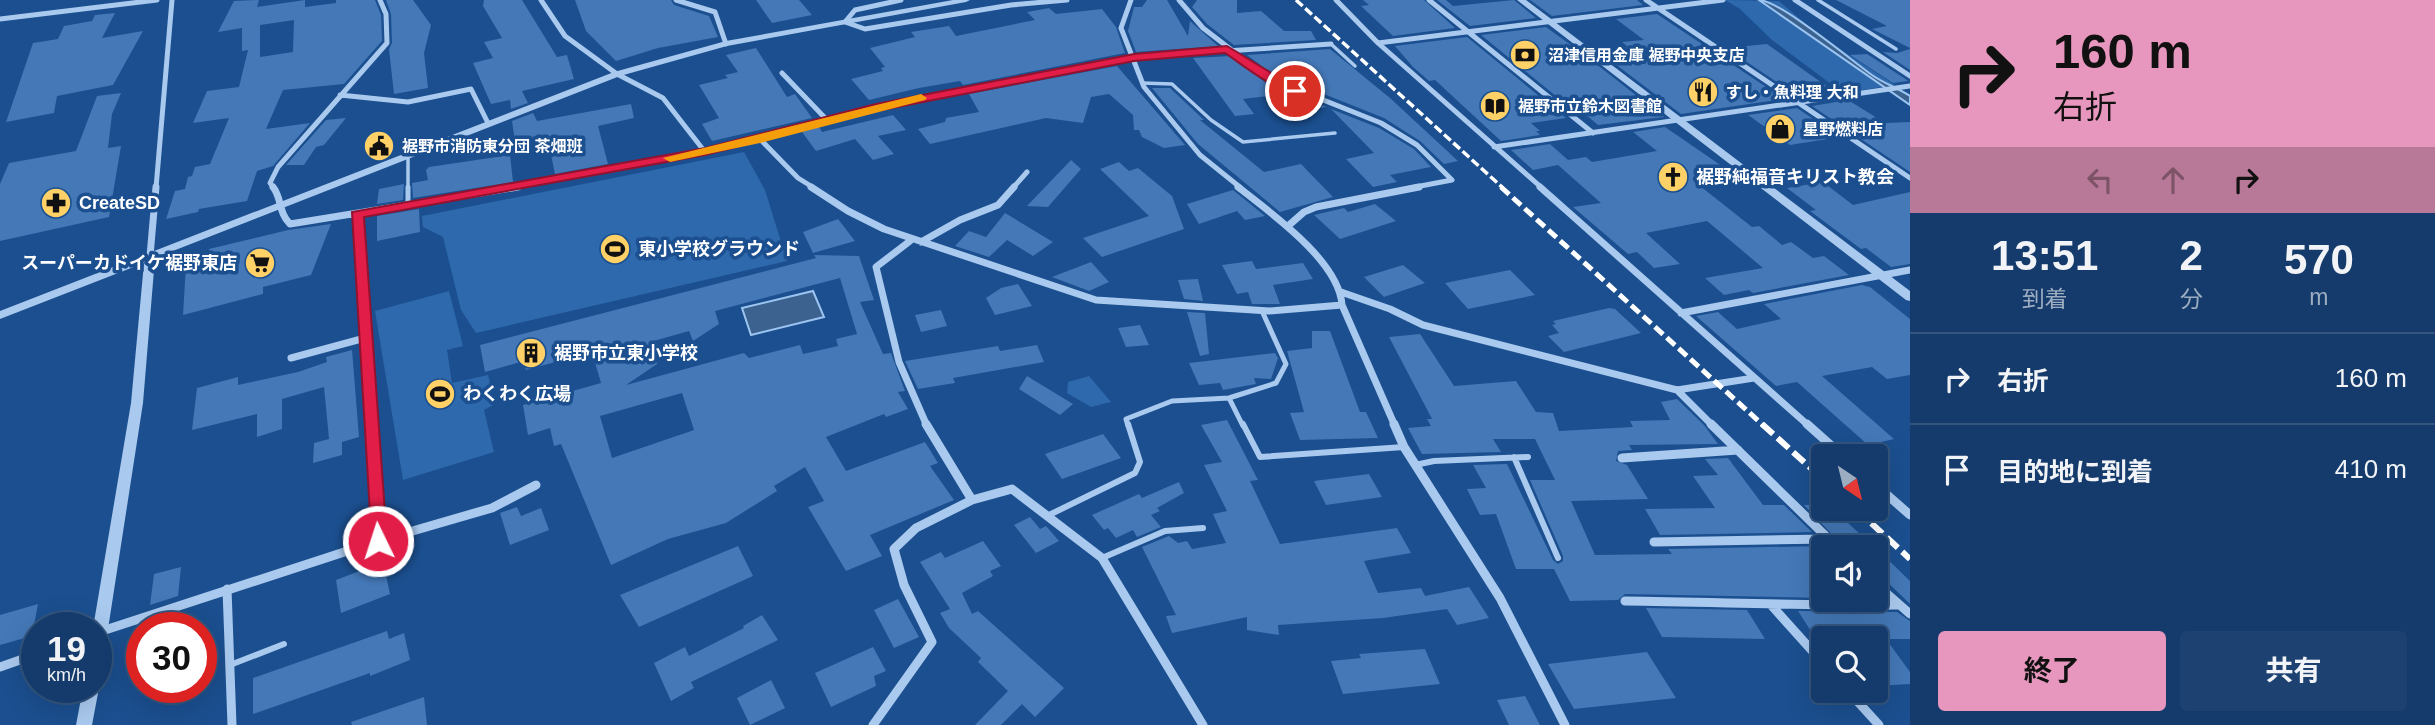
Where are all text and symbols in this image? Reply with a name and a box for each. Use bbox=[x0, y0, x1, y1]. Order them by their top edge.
text: 160 m bbox=[2053, 24, 2192, 78]
icon: right bbox=[1938, 28, 2029, 119]
bank icon: 沼津信用金庫 裾野中央支店 bbox=[1508, 38, 1542, 72]
place label: 沼津信用金庫 裾野中央支店 bbox=[1548, 47, 1744, 64]
pin bbox=[1265, 61, 1325, 121]
icon: arrive bbox=[1276, 72, 1314, 110]
restaurant icon: すし・魚料理 大和 bbox=[1686, 75, 1720, 109]
place label: すし・魚料理 大和 bbox=[1726, 83, 1858, 101]
library icon: 裾野市立鈴木図書館 bbox=[1478, 89, 1512, 123]
text: 右折 bbox=[2053, 89, 2117, 125]
place label: 裾野市立鈴木図書館 bbox=[1518, 98, 1662, 115]
shop icon: 星野燃料店 bbox=[1763, 112, 1797, 146]
place label: 星野燃料店 bbox=[1803, 120, 1883, 138]
public building icon: 裾野市消防東分団 茶畑班 bbox=[362, 129, 396, 163]
place label: 裾野市消防東分団 茶畑班 bbox=[402, 138, 582, 155]
church icon: 裾野純福音キリスト教会 bbox=[1656, 160, 1690, 194]
icon: left bbox=[2081, 161, 2119, 199]
icon: ahead bbox=[2154, 161, 2192, 199]
icon: right bbox=[2227, 161, 2265, 199]
place label: 裾野純福音キリスト教会 bbox=[1696, 167, 1894, 187]
pharmacy icon: CreateSD bbox=[39, 186, 73, 220]
place label: CreateSD bbox=[79, 193, 160, 213]
sports icon: 東小学校グラウンド bbox=[598, 232, 632, 266]
text: 13:51 bbox=[1991, 232, 2098, 279]
text: 2 bbox=[2179, 232, 2203, 279]
text: 570 bbox=[2284, 236, 2354, 283]
place label: 東小学校グラウンド bbox=[638, 239, 800, 259]
supermarket icon: スーパーカドイケ裾野東店 bbox=[243, 246, 277, 280]
place label: スーパーカドイケ裾野東店 bbox=[21, 253, 237, 273]
text: m bbox=[2309, 284, 2329, 310]
text: 到着 bbox=[2022, 286, 2068, 312]
text: 分 bbox=[2180, 286, 2203, 312]
building icon: 裾野市立東小学校 bbox=[514, 336, 548, 370]
place label: 裾野市立東小学校 bbox=[554, 343, 698, 363]
icon: right bbox=[1938, 360, 1976, 398]
text: 160 m bbox=[2335, 363, 2407, 393]
text: 右折 bbox=[1997, 366, 2049, 396]
sports icon: わくわく広場 bbox=[423, 377, 457, 411]
place label: わくわく広場 bbox=[463, 384, 571, 404]
north arrow bbox=[1811, 444, 1888, 522]
map controls bbox=[1811, 444, 1888, 703]
icon: arrive bbox=[1938, 451, 1976, 489]
text: 410 m bbox=[2335, 454, 2407, 484]
text: 目的地に到着 bbox=[1997, 457, 2153, 487]
position arrow bbox=[341, 504, 415, 578]
button: sound bbox=[1811, 535, 1888, 612]
speed limit sign: 30 bbox=[126, 612, 217, 703]
button: search bbox=[1811, 626, 1888, 703]
text: 19 bbox=[47, 629, 86, 668]
button: 終了 bbox=[1938, 631, 2166, 711]
button: 共有 bbox=[2180, 631, 2407, 711]
text: km/h bbox=[47, 665, 86, 685]

